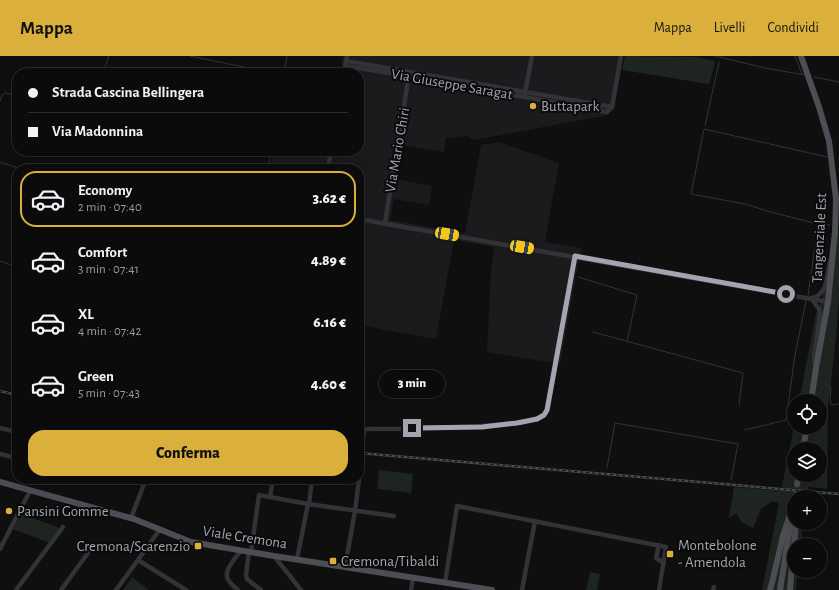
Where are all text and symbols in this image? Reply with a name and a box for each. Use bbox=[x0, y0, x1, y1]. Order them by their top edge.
text: Mappa bbox=[20, 19, 73, 38]
text: Mappa bbox=[654, 21, 692, 35]
text: Livelli bbox=[714, 21, 745, 35]
text: Condividi bbox=[767, 21, 819, 35]
street label: Via Giuseppe Saragat bbox=[390, 66, 514, 103]
text: Strada Cascina Bellingera bbox=[52, 85, 204, 100]
place label: Buttapark bbox=[541, 99, 599, 114]
marker: Buttapark bbox=[528, 101, 538, 111]
street label: Via Mario Chiri bbox=[383, 106, 412, 194]
text: Via Madonnina bbox=[52, 124, 143, 139]
icon: car bbox=[30, 181, 66, 217]
text: Economy bbox=[78, 183, 132, 198]
text: 3.62 € bbox=[312, 191, 346, 206]
street label: Tangenziale Est bbox=[810, 192, 829, 283]
text: 2 min · 07:40 bbox=[78, 201, 142, 214]
car bbox=[434, 226, 460, 242]
car bbox=[509, 239, 535, 255]
icon: car bbox=[30, 243, 66, 279]
text: Comfort bbox=[78, 245, 127, 260]
text: 4.89 € bbox=[311, 253, 346, 268]
text: 3 min · 07:41 bbox=[78, 263, 139, 276]
route start bbox=[777, 285, 795, 303]
icon: car bbox=[30, 305, 66, 341]
text: XL bbox=[78, 307, 94, 322]
text: 6.16 € bbox=[313, 315, 346, 330]
text: 4 min · 07:42 bbox=[78, 325, 141, 338]
icon: car bbox=[30, 367, 66, 403]
text: Green bbox=[78, 369, 114, 384]
callout: 3 min bbox=[379, 370, 445, 398]
text: 4.60 € bbox=[311, 377, 346, 392]
text: 3 min bbox=[398, 377, 426, 390]
text: 5 min · 07:43 bbox=[78, 387, 140, 400]
map controls bbox=[787, 394, 827, 578]
button: locate bbox=[787, 394, 827, 434]
route end bbox=[403, 419, 421, 437]
button: Conferma bbox=[28, 430, 348, 476]
button: layers bbox=[787, 442, 827, 482]
button: + bbox=[787, 490, 827, 530]
place label: Pansini Gomme bbox=[17, 504, 109, 519]
marker: Pansini Gomme bbox=[4, 506, 14, 516]
street label: Viale Cremona bbox=[202, 523, 288, 552]
place label: Montebolone - Amendola bbox=[678, 538, 757, 570]
button: − bbox=[787, 538, 827, 578]
place label: Cremona/Scarenzio bbox=[77, 539, 190, 554]
marker: Cremona/Scarenzio bbox=[193, 541, 203, 551]
marker: Montebolone - Amendola bbox=[665, 549, 675, 559]
place label: Cremona/Tibaldi bbox=[341, 554, 439, 569]
marker: Cremona/Tibaldi bbox=[328, 556, 338, 566]

